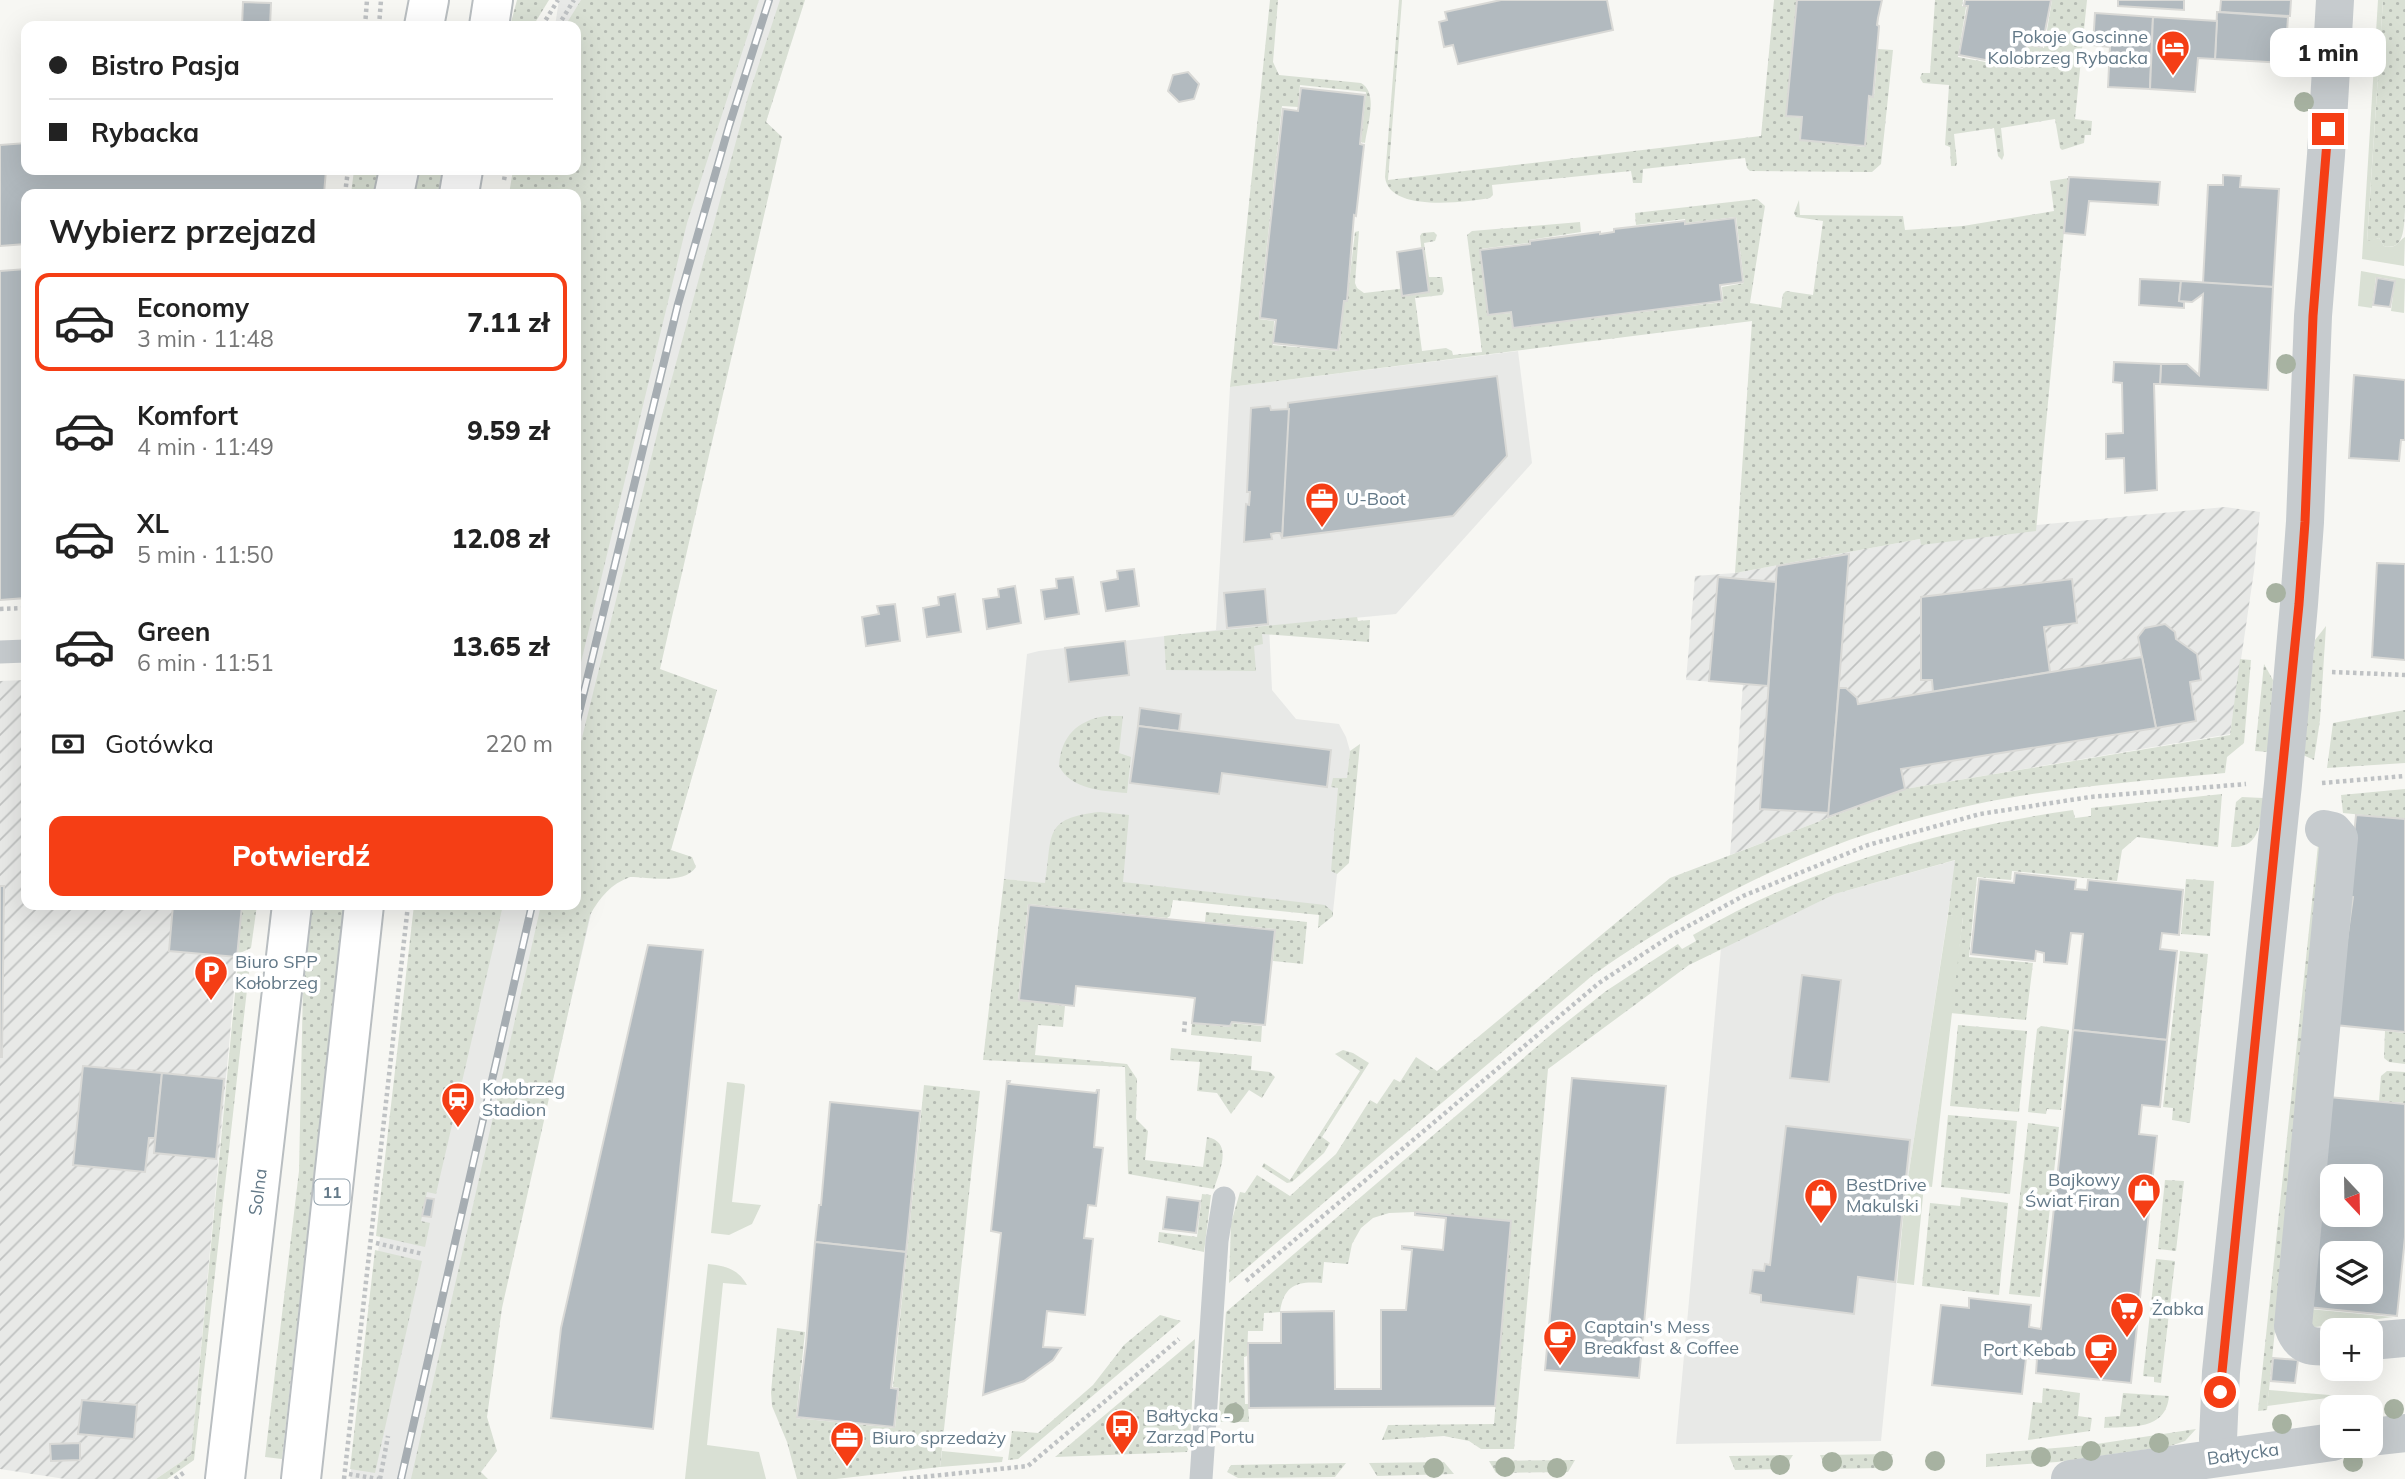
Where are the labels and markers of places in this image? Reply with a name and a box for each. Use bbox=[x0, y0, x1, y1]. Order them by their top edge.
place label: Pokoje Goscinne Kolobrzeg Rybacka bbox=[1988, 25, 2148, 69]
hotel icon: Pokoje Goscinne Kolobrzeg Rybacka bbox=[2154, 28, 2192, 77]
office icon: U-Boot bbox=[1303, 480, 1341, 529]
place label: U-Boot bbox=[1346, 487, 1406, 510]
place label: Biuro SPP Kołobrzeg bbox=[235, 950, 318, 994]
parking icon: Biuro SPP Kołobrzeg bbox=[192, 953, 230, 1002]
place label: Kołobrzeg Stadion bbox=[482, 1077, 565, 1121]
station icon: Kołobrzeg Stadion bbox=[439, 1080, 477, 1129]
place label: Bajkowy Świat Firan bbox=[2025, 1168, 2120, 1212]
shop icon: Bajkowy Świat Firan bbox=[2125, 1171, 2163, 1220]
place label: BestDrive Makulski bbox=[1846, 1173, 1927, 1217]
shop icon: BestDrive Makulski bbox=[1802, 1176, 1840, 1225]
supermarket icon: Żabka bbox=[2108, 1290, 2146, 1339]
place label: Żabka bbox=[2152, 1297, 2204, 1320]
place label: Captain's Mess Breakfast & Coffee bbox=[1584, 1315, 1739, 1359]
cafe icon: Captain's Mess Breakfast & Coffee bbox=[1541, 1318, 1579, 1367]
cafe icon: Port Kebab bbox=[2082, 1331, 2120, 1380]
place label: Port Kebab bbox=[1983, 1338, 2076, 1361]
place label: Bałtycka - Zarząd Portu bbox=[1146, 1404, 1255, 1448]
bus stop icon: Bałtycka - Zarząd Portu bbox=[1103, 1407, 1141, 1456]
office icon: Biuro sprzedaży bbox=[828, 1419, 866, 1468]
place label: Biuro sprzedaży bbox=[872, 1426, 1006, 1449]

